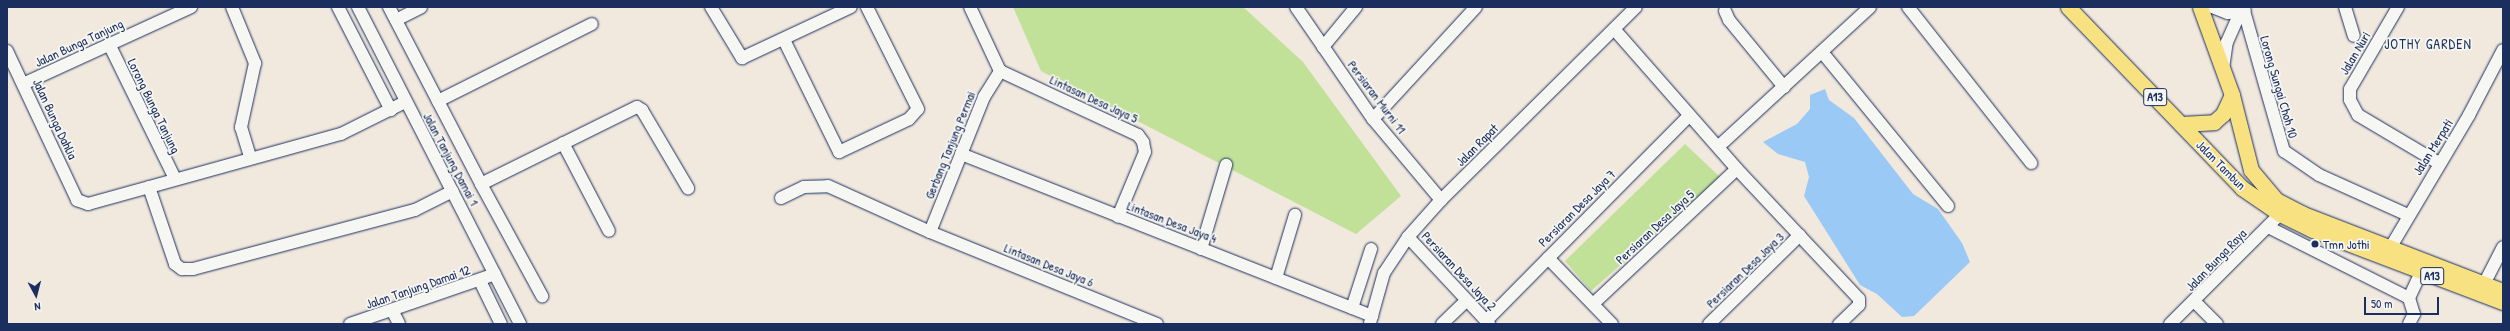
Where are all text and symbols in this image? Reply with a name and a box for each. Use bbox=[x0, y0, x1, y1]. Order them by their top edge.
street label: Jalan Bunga Tanjung bbox=[32, 16, 126, 70]
street label: Jalan Nuri bbox=[2336, 29, 2374, 77]
street label: Lorong Sungai Choh 10 bbox=[2257, 34, 2301, 140]
district label: JOTHY GARDEN bbox=[2384, 36, 2472, 52]
street label: Lorong Bunga Tanjung bbox=[124, 56, 184, 156]
street label: Persiaran Murni 11 bbox=[1344, 57, 1410, 137]
street label: Lintasan Desa Jaya 5 bbox=[1047, 72, 1141, 126]
street label: Jalan Bunga Dahlia bbox=[30, 76, 80, 162]
road number: A13 bbox=[2143, 87, 2167, 107]
street label: Gerbang Tanjung Permai bbox=[921, 89, 979, 201]
street label: Jalan Tanjung Damai 1 bbox=[420, 110, 482, 208]
street label: Jalan Merpati bbox=[2410, 116, 2456, 178]
street label: Jalan Rapat bbox=[1453, 121, 1501, 169]
street label: Jalan Tambun bbox=[2193, 137, 2249, 193]
street label: Persiaran Desa Jaya 7 bbox=[1535, 166, 1619, 250]
street label: Persiaran Desa Jaya 5 bbox=[1612, 187, 1698, 267]
street label: Lintasan Desa Jaya 4 bbox=[1125, 198, 1219, 246]
street label: Jalan Bunga Raya bbox=[2182, 226, 2250, 294]
street label: Persiaran Desa Jaya 2 bbox=[1418, 228, 1500, 314]
street label: Persiaran Desa Jaya 3 bbox=[1703, 229, 1787, 311]
place label: Tmn Jothi bbox=[2323, 236, 2370, 252]
marker: Tmn Jothi bbox=[2310, 239, 2320, 249]
street label: Lintasan Desa Jaya 6 bbox=[1002, 240, 1096, 290]
street label: Jalan Tanjung Damai 12 bbox=[364, 262, 472, 312]
road number: A13 bbox=[2420, 266, 2444, 286]
north arrow bbox=[16, 275, 56, 315]
scale bar bbox=[2366, 289, 2441, 315]
text: 50 m bbox=[2371, 295, 2392, 312]
text: N bbox=[34, 300, 41, 314]

